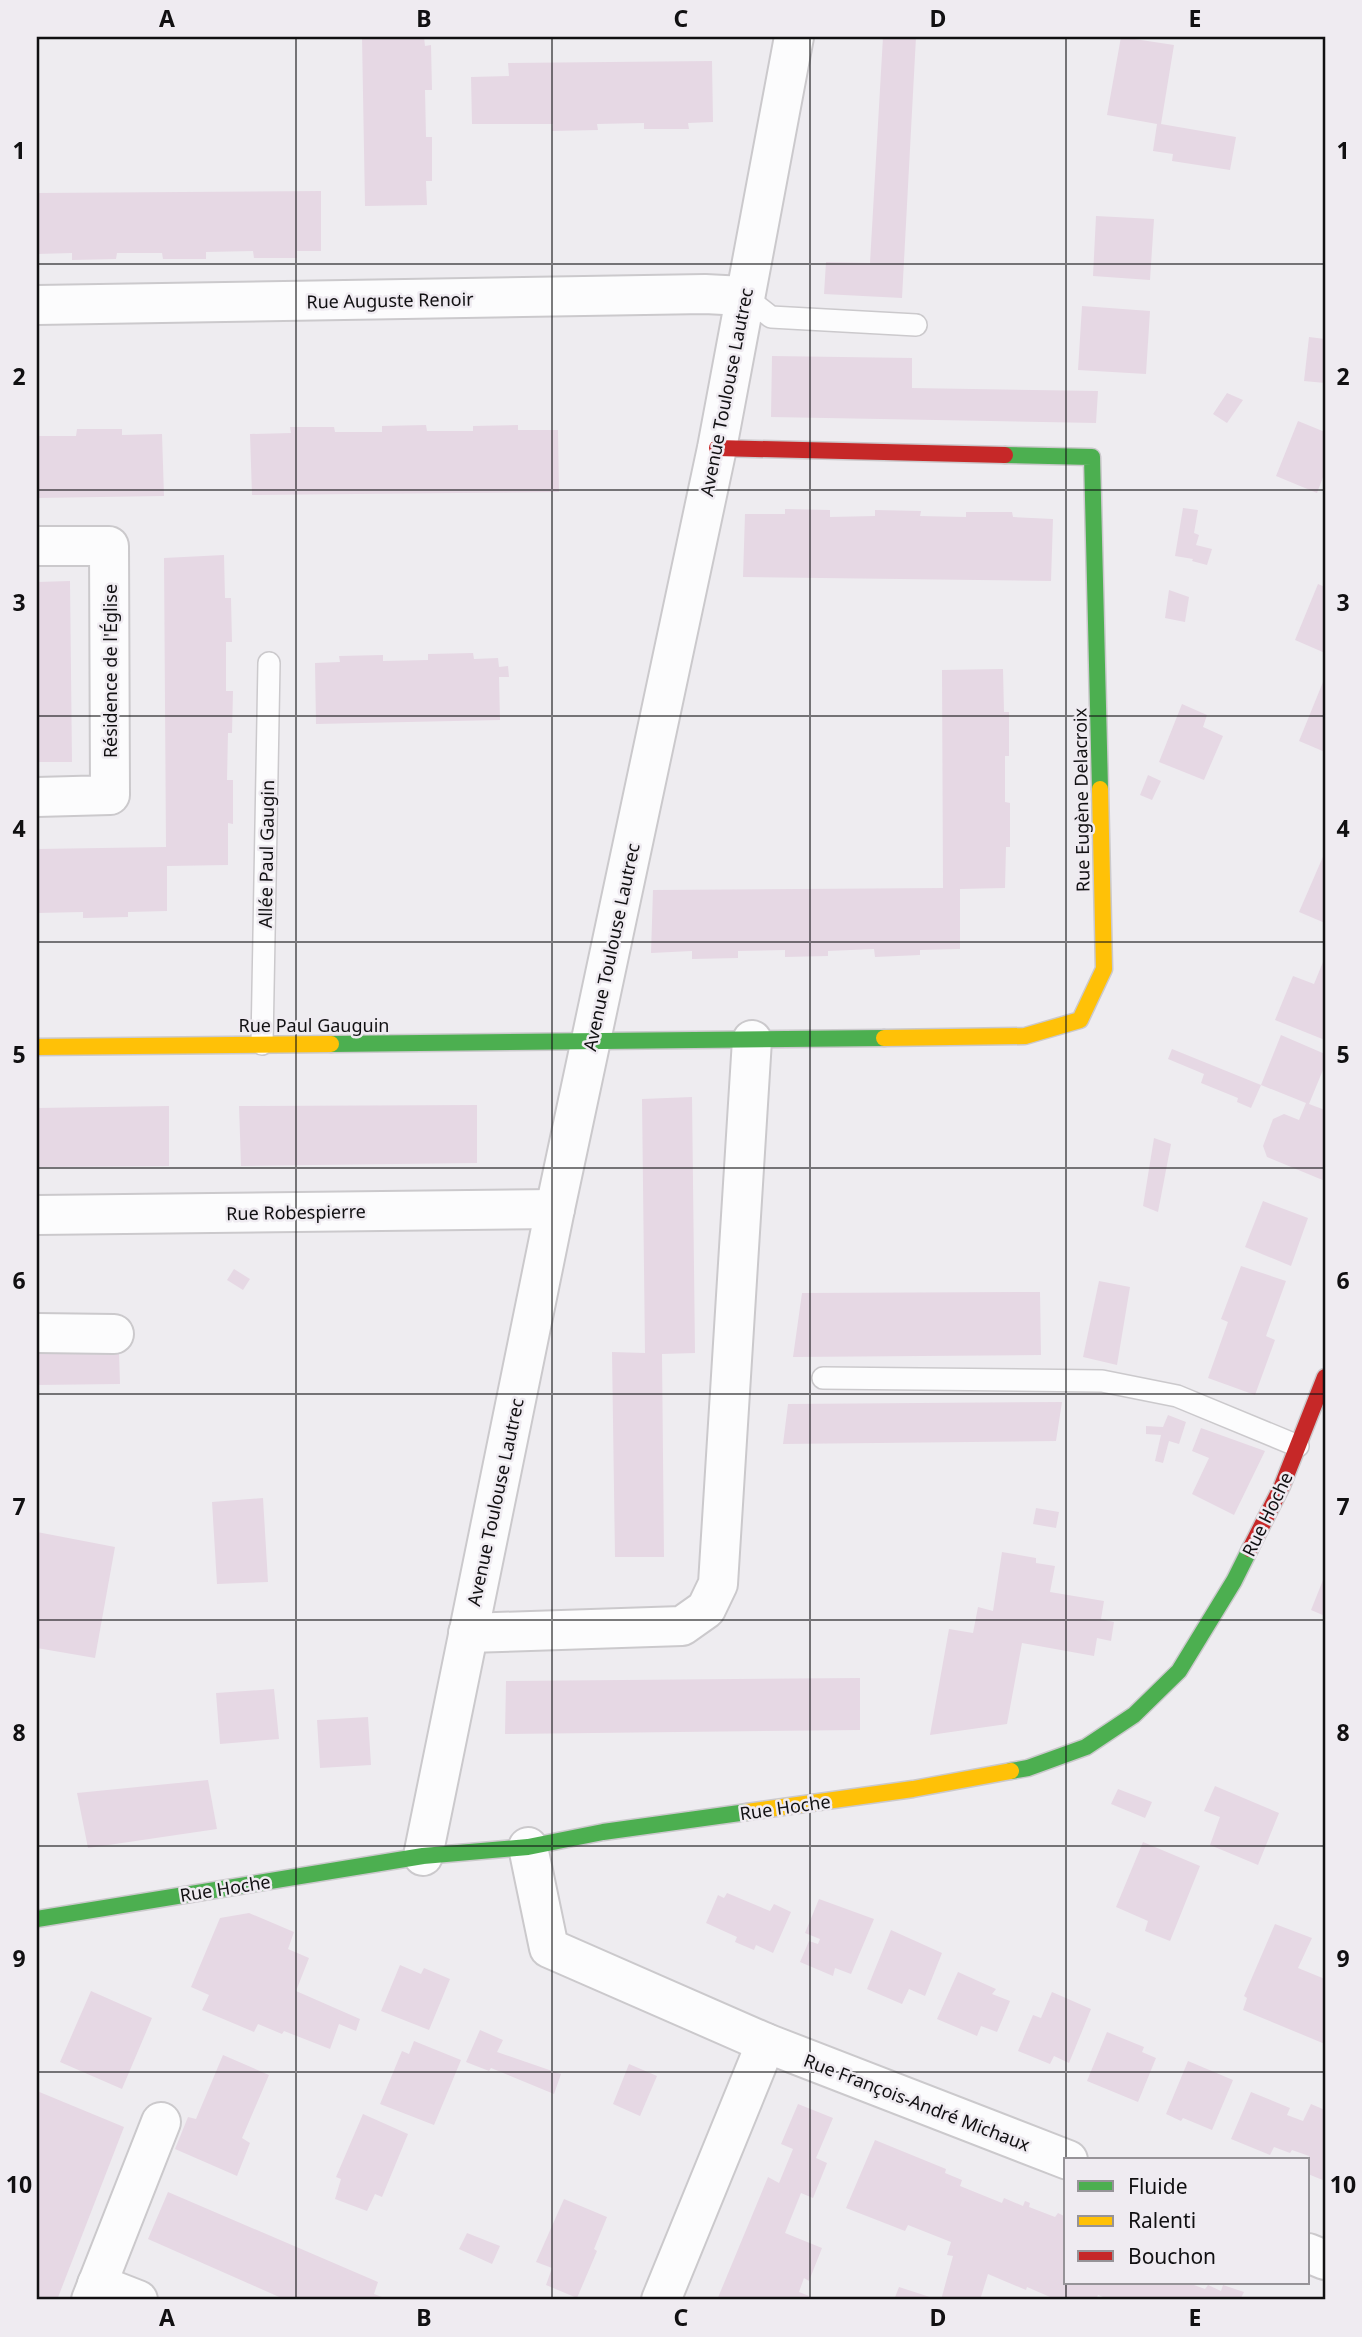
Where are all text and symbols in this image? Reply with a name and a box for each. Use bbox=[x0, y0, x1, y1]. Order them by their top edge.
text: A bbox=[159, 2, 175, 34]
text: B bbox=[416, 2, 432, 34]
text: C bbox=[674, 2, 689, 34]
text: D bbox=[930, 2, 946, 34]
text: E bbox=[1189, 2, 1201, 34]
text: 1 bbox=[12, 134, 26, 166]
text: 1 bbox=[1336, 134, 1350, 166]
street label: Avenue Toulouse Lautrec bbox=[694, 285, 758, 498]
street label: Rue Auguste Renoir bbox=[306, 287, 474, 313]
text: 2 bbox=[12, 360, 26, 392]
text: 2 bbox=[1336, 360, 1350, 392]
street label: Résidence de l'Église bbox=[98, 584, 122, 758]
text: 3 bbox=[12, 586, 26, 618]
text: 3 bbox=[1336, 586, 1350, 618]
street label: Rue Eugène Delacroix bbox=[1067, 707, 1095, 892]
street label: Allée Paul Gaugin bbox=[253, 780, 279, 928]
text: 4 bbox=[12, 812, 26, 844]
text: 4 bbox=[1336, 812, 1350, 844]
street label: Avenue Toulouse Lautrec bbox=[577, 841, 645, 1053]
street label: Rue Paul Gauguin bbox=[239, 1013, 389, 1037]
text: 5 bbox=[12, 1038, 26, 1070]
text: 5 bbox=[1336, 1038, 1350, 1070]
street label: Rue Robespierre bbox=[226, 1199, 366, 1225]
text: 6 bbox=[12, 1264, 26, 1296]
text: 6 bbox=[1336, 1264, 1350, 1296]
street label: Avenue Toulouse Lautrec bbox=[461, 1396, 529, 1608]
street label: Rue Hoche bbox=[1236, 1468, 1298, 1560]
text: 7 bbox=[12, 1490, 26, 1522]
text: 7 bbox=[1336, 1490, 1350, 1522]
text: 8 bbox=[12, 1716, 26, 1748]
text: 8 bbox=[1336, 1716, 1350, 1748]
street label: Rue Hoche bbox=[738, 1789, 832, 1825]
street label: Rue Hoche bbox=[178, 1869, 272, 1907]
text: 9 bbox=[12, 1942, 26, 1974]
text: 9 bbox=[1336, 1942, 1350, 1974]
street label: Rue François-André Michaux bbox=[800, 2048, 1034, 2156]
legend bbox=[1064, 2158, 1310, 2284]
text: 10 bbox=[6, 2168, 32, 2200]
text: 10 bbox=[1330, 2168, 1356, 2200]
text: Fluide bbox=[1128, 2172, 1187, 2200]
text: Ralenti bbox=[1128, 2206, 1196, 2234]
text: Bouchon bbox=[1128, 2242, 1216, 2270]
text: A bbox=[159, 2301, 175, 2333]
text: B bbox=[416, 2301, 432, 2333]
text: C bbox=[674, 2301, 689, 2333]
text: D bbox=[930, 2301, 946, 2333]
text: E bbox=[1189, 2301, 1201, 2333]

